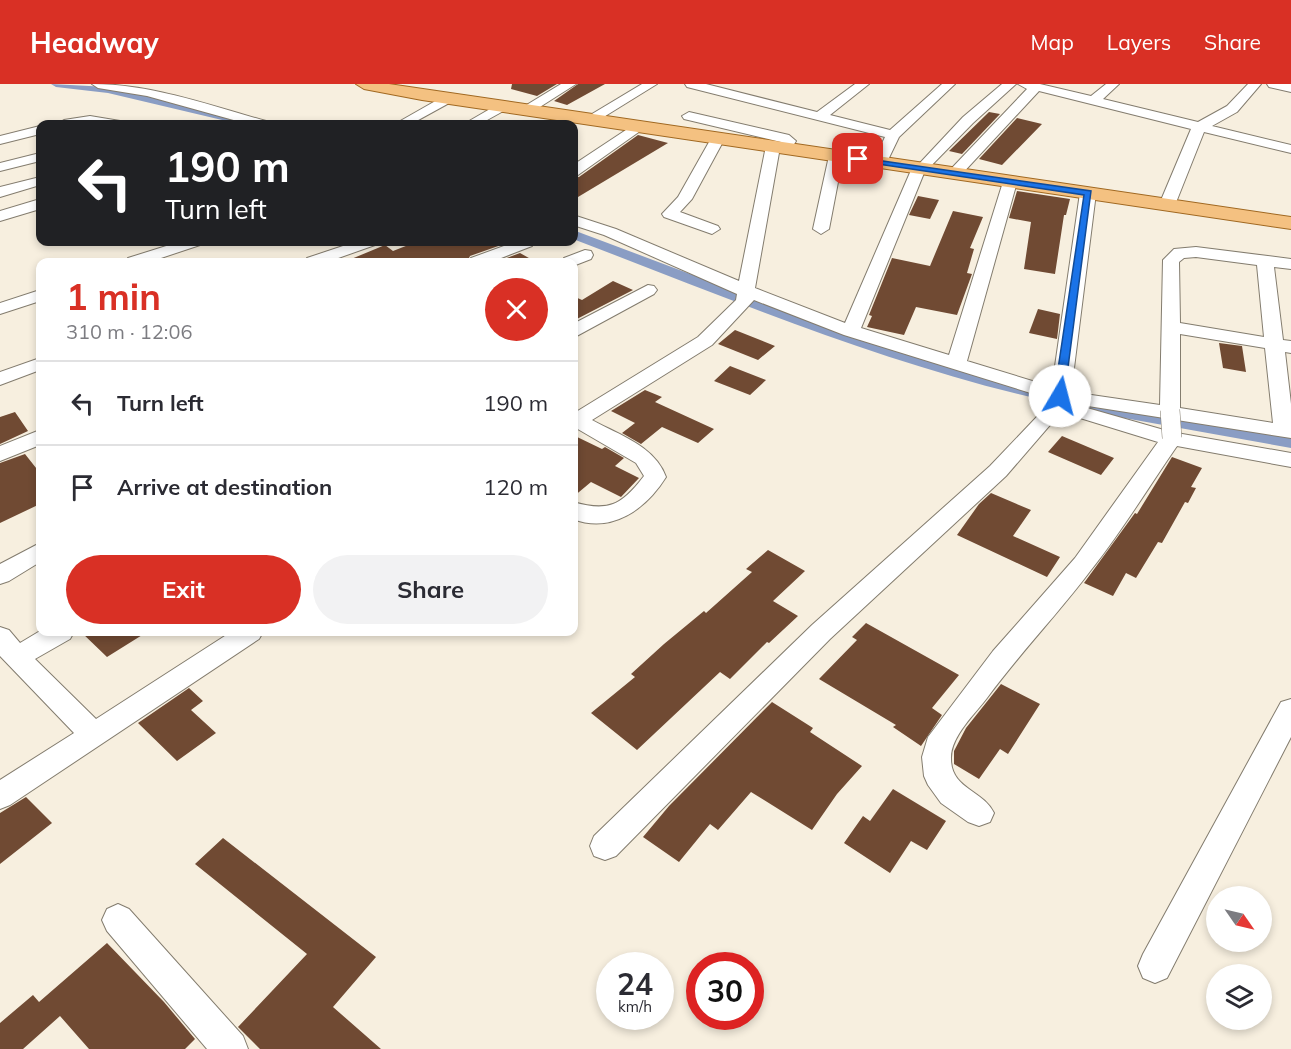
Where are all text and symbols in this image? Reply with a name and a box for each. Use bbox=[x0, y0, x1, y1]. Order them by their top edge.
text: Headway bbox=[30, 25, 159, 60]
text: Map bbox=[1031, 29, 1074, 55]
text: Layers bbox=[1107, 29, 1171, 55]
text: Share bbox=[1204, 29, 1261, 55]
pin bbox=[832, 133, 883, 184]
text: 190 m bbox=[165, 140, 290, 193]
icon: arrive bbox=[841, 142, 874, 175]
icon: left bbox=[66, 144, 144, 222]
text: Turn left bbox=[165, 192, 267, 226]
text: 1 min bbox=[66, 274, 161, 319]
button: close bbox=[485, 278, 548, 341]
text: 310 m · 12:06 bbox=[66, 319, 192, 344]
position arrow bbox=[1028, 364, 1092, 428]
icon: left bbox=[66, 387, 99, 420]
text: Turn left bbox=[117, 389, 204, 417]
text: 190 m bbox=[483, 389, 548, 417]
icon: arrive bbox=[66, 471, 99, 504]
text: Arrive at destination bbox=[117, 473, 332, 501]
text: 120 m bbox=[483, 473, 548, 501]
button: Exit bbox=[66, 555, 301, 624]
button: Share bbox=[313, 555, 548, 624]
north arrow bbox=[1206, 886, 1272, 952]
map controls bbox=[1206, 886, 1272, 1030]
speed limit sign: 30 bbox=[686, 952, 764, 1030]
button: layers bbox=[1206, 964, 1272, 1030]
text: 24 bbox=[617, 965, 653, 1003]
text: km/h bbox=[618, 997, 652, 1016]

